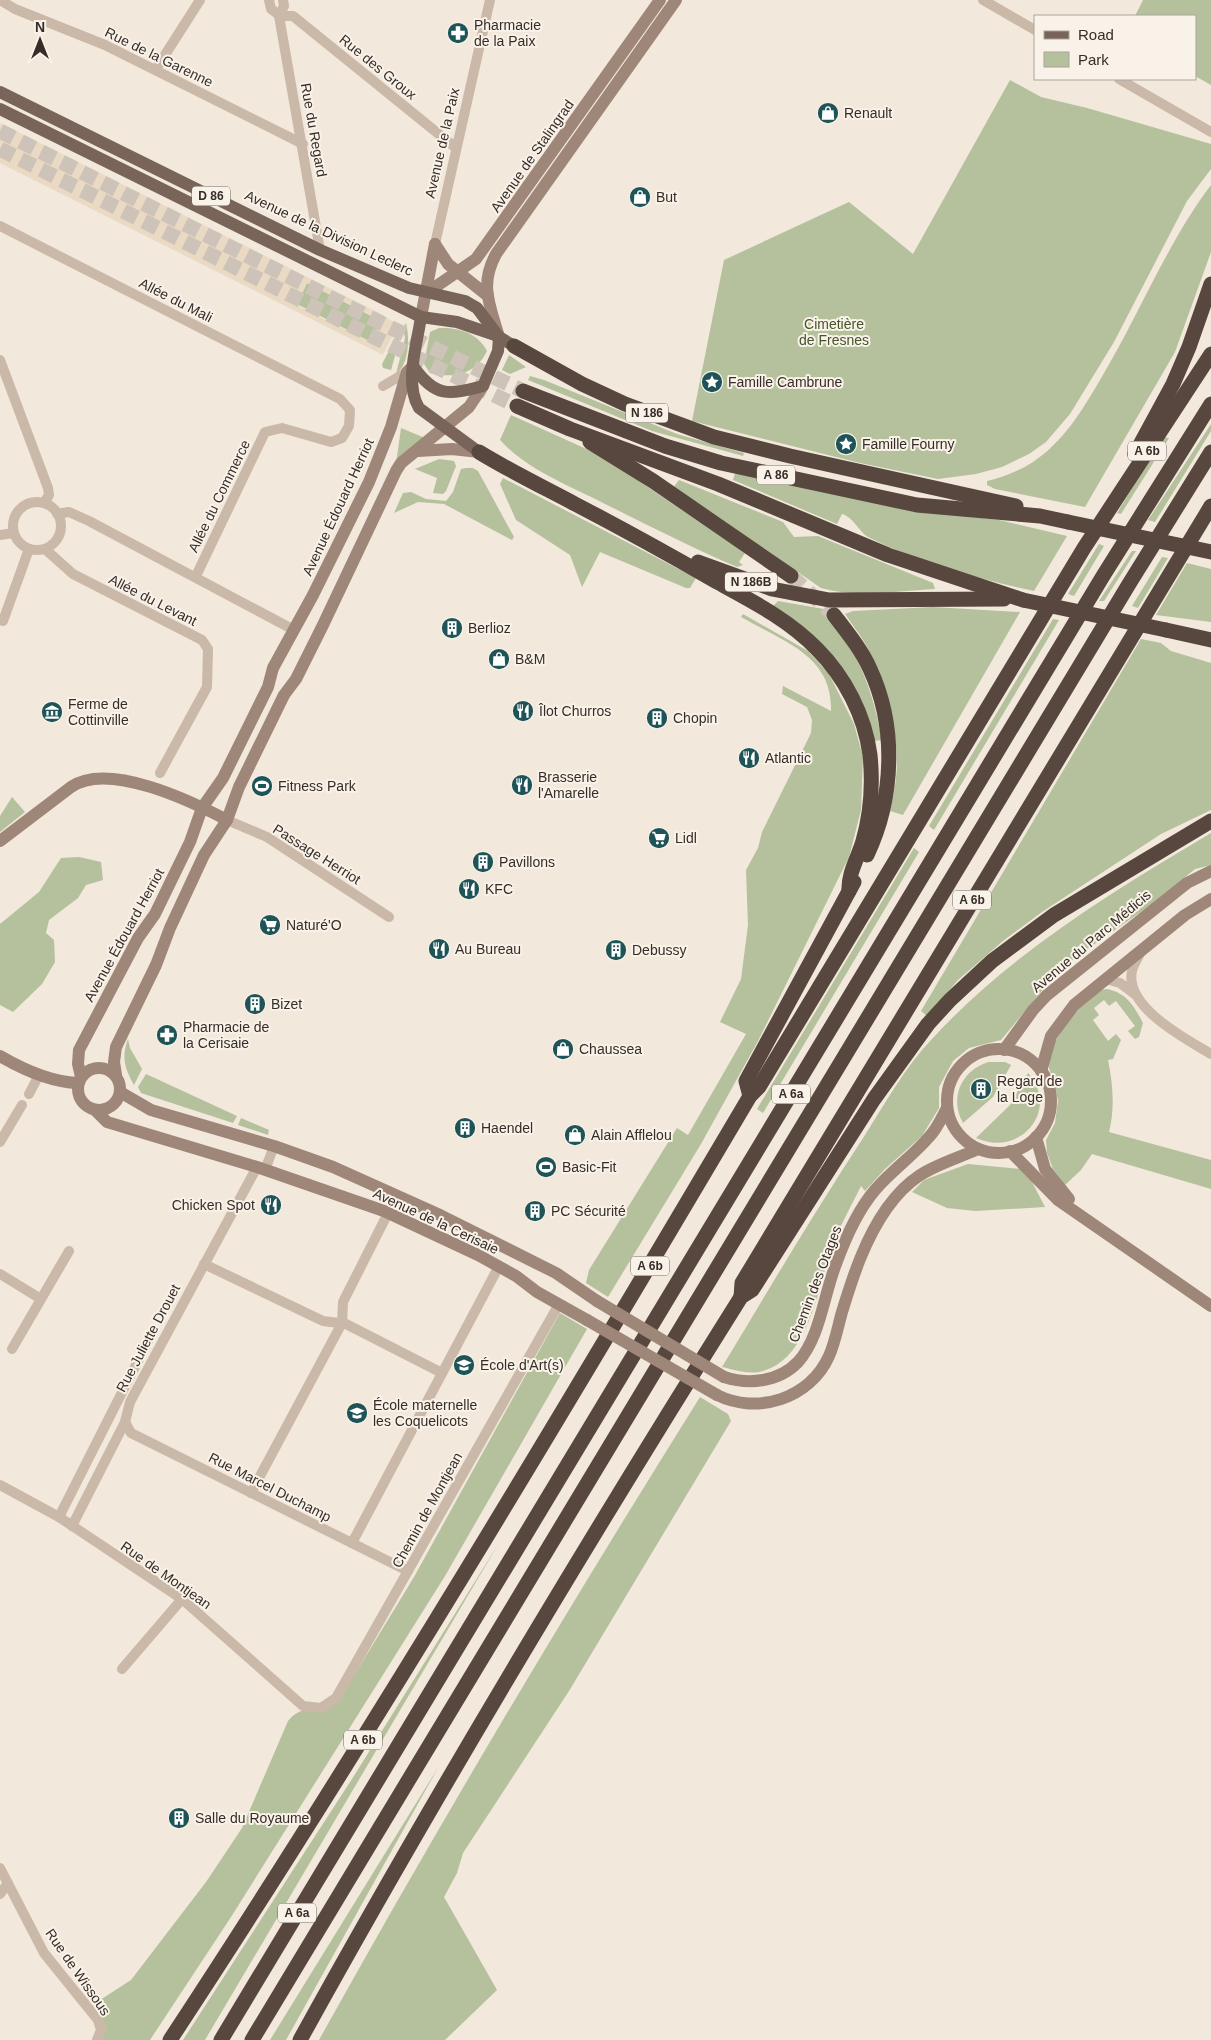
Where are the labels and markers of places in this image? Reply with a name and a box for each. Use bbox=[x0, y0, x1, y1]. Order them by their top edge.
place label: Pharmacie de la Paix bbox=[474, 17, 541, 49]
pharmacy icon: Pharmacie de la Paix bbox=[446, 21, 470, 45]
shop icon: Renault bbox=[816, 101, 840, 125]
place label: Renault bbox=[844, 105, 892, 121]
shop icon: But bbox=[628, 185, 652, 209]
place label: But bbox=[656, 189, 677, 205]
place icon: Famille Cambrune bbox=[700, 370, 724, 394]
place label: Famille Cambrune bbox=[728, 374, 843, 390]
place icon: Famille Fourny bbox=[834, 432, 858, 456]
place label: Famille Fourny bbox=[862, 436, 955, 452]
building icon: Berlioz bbox=[440, 616, 464, 640]
place label: Berlioz bbox=[468, 620, 511, 636]
shop icon: B&M bbox=[487, 647, 511, 671]
place label: B&M bbox=[515, 651, 545, 667]
place label: Ferme de Cottinville bbox=[68, 696, 129, 728]
restaurant icon: Îlot Churros bbox=[511, 699, 535, 723]
museum icon: Ferme de Cottinville bbox=[40, 700, 64, 724]
place label: Îlot Churros bbox=[538, 703, 611, 719]
building icon: Chopin bbox=[645, 706, 669, 730]
place label: Chopin bbox=[673, 710, 717, 726]
restaurant icon: Atlantic bbox=[737, 746, 761, 770]
place label: Atlantic bbox=[765, 750, 811, 766]
place label: Brasserie l'Amarelle bbox=[538, 769, 599, 801]
restaurant icon: Brasserie l'Amarelle bbox=[510, 773, 534, 797]
sports icon: Fitness Park bbox=[250, 774, 274, 798]
place label: Fitness Park bbox=[278, 778, 357, 794]
supermarket icon: Lidl bbox=[647, 826, 671, 850]
place label: Lidl bbox=[675, 830, 697, 846]
building icon: Pavillons bbox=[471, 850, 495, 874]
place label: Pavillons bbox=[499, 854, 555, 870]
restaurant icon: KFC bbox=[457, 877, 481, 901]
place label: KFC bbox=[485, 881, 513, 897]
supermarket icon: Naturé'O bbox=[258, 913, 282, 937]
place label: Naturé'O bbox=[286, 917, 342, 933]
restaurant icon: Au Bureau bbox=[427, 937, 451, 961]
building icon: Debussy bbox=[604, 938, 628, 962]
place label: Au Bureau bbox=[455, 941, 521, 957]
place label: Debussy bbox=[632, 942, 686, 958]
building icon: Bizet bbox=[243, 992, 267, 1016]
place label: Bizet bbox=[271, 996, 302, 1012]
place label: Pharmacie de la Cerisaie bbox=[183, 1019, 270, 1051]
pharmacy icon: Pharmacie de la Cerisaie bbox=[155, 1023, 179, 1047]
shop icon: Chaussea bbox=[551, 1037, 575, 1061]
place label: Chaussea bbox=[579, 1041, 642, 1057]
place label: Regard de la Loge bbox=[997, 1073, 1063, 1105]
building icon: Regard de la Loge bbox=[969, 1077, 993, 1101]
building icon: Haendel bbox=[453, 1116, 477, 1140]
place label: Haendel bbox=[481, 1120, 533, 1136]
shop icon: Alain Afflelou bbox=[563, 1123, 587, 1147]
place label: Alain Afflelou bbox=[591, 1127, 672, 1143]
sports icon: Basic-Fit bbox=[534, 1155, 558, 1179]
place label: Basic-Fit bbox=[562, 1159, 617, 1175]
restaurant icon: Chicken Spot bbox=[259, 1193, 283, 1217]
place label: Chicken Spot bbox=[172, 1197, 255, 1213]
building icon: PC Sécurité bbox=[523, 1199, 547, 1223]
place label: PC Sécurité bbox=[551, 1203, 626, 1219]
school or university icon: École d'Art(s) bbox=[452, 1353, 476, 1377]
place label: École d'Art(s) bbox=[480, 1357, 564, 1373]
place label: École maternelle les Coquelicots bbox=[373, 1397, 477, 1429]
school or university icon: École maternelle les Coquelicots bbox=[345, 1401, 369, 1425]
building icon: Salle du Royaume bbox=[167, 1806, 191, 1830]
place label: Salle du Royaume bbox=[195, 1810, 310, 1826]

